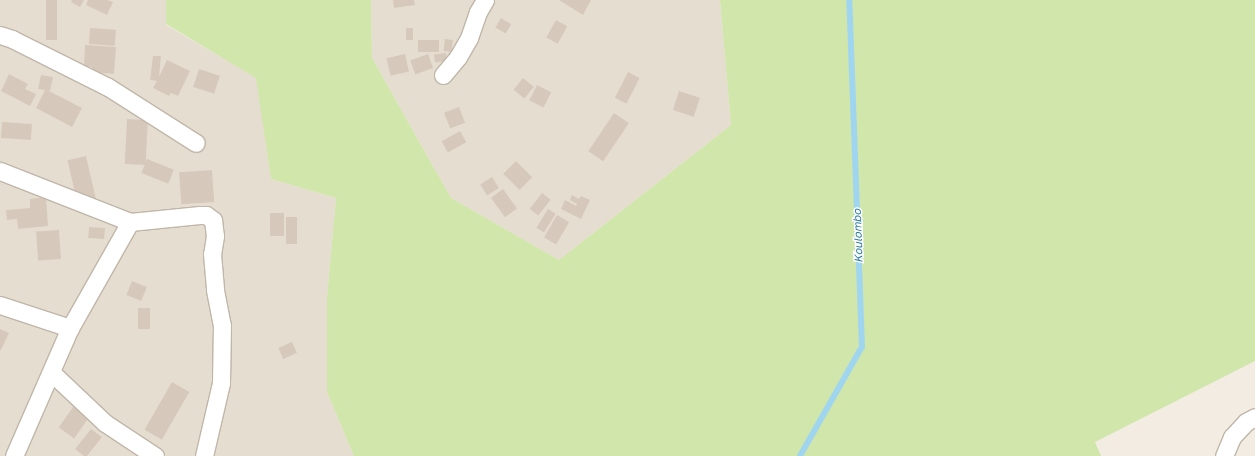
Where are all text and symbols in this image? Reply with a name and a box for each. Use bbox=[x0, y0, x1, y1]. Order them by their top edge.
water label: Koulombo bbox=[850, 209, 866, 263]

